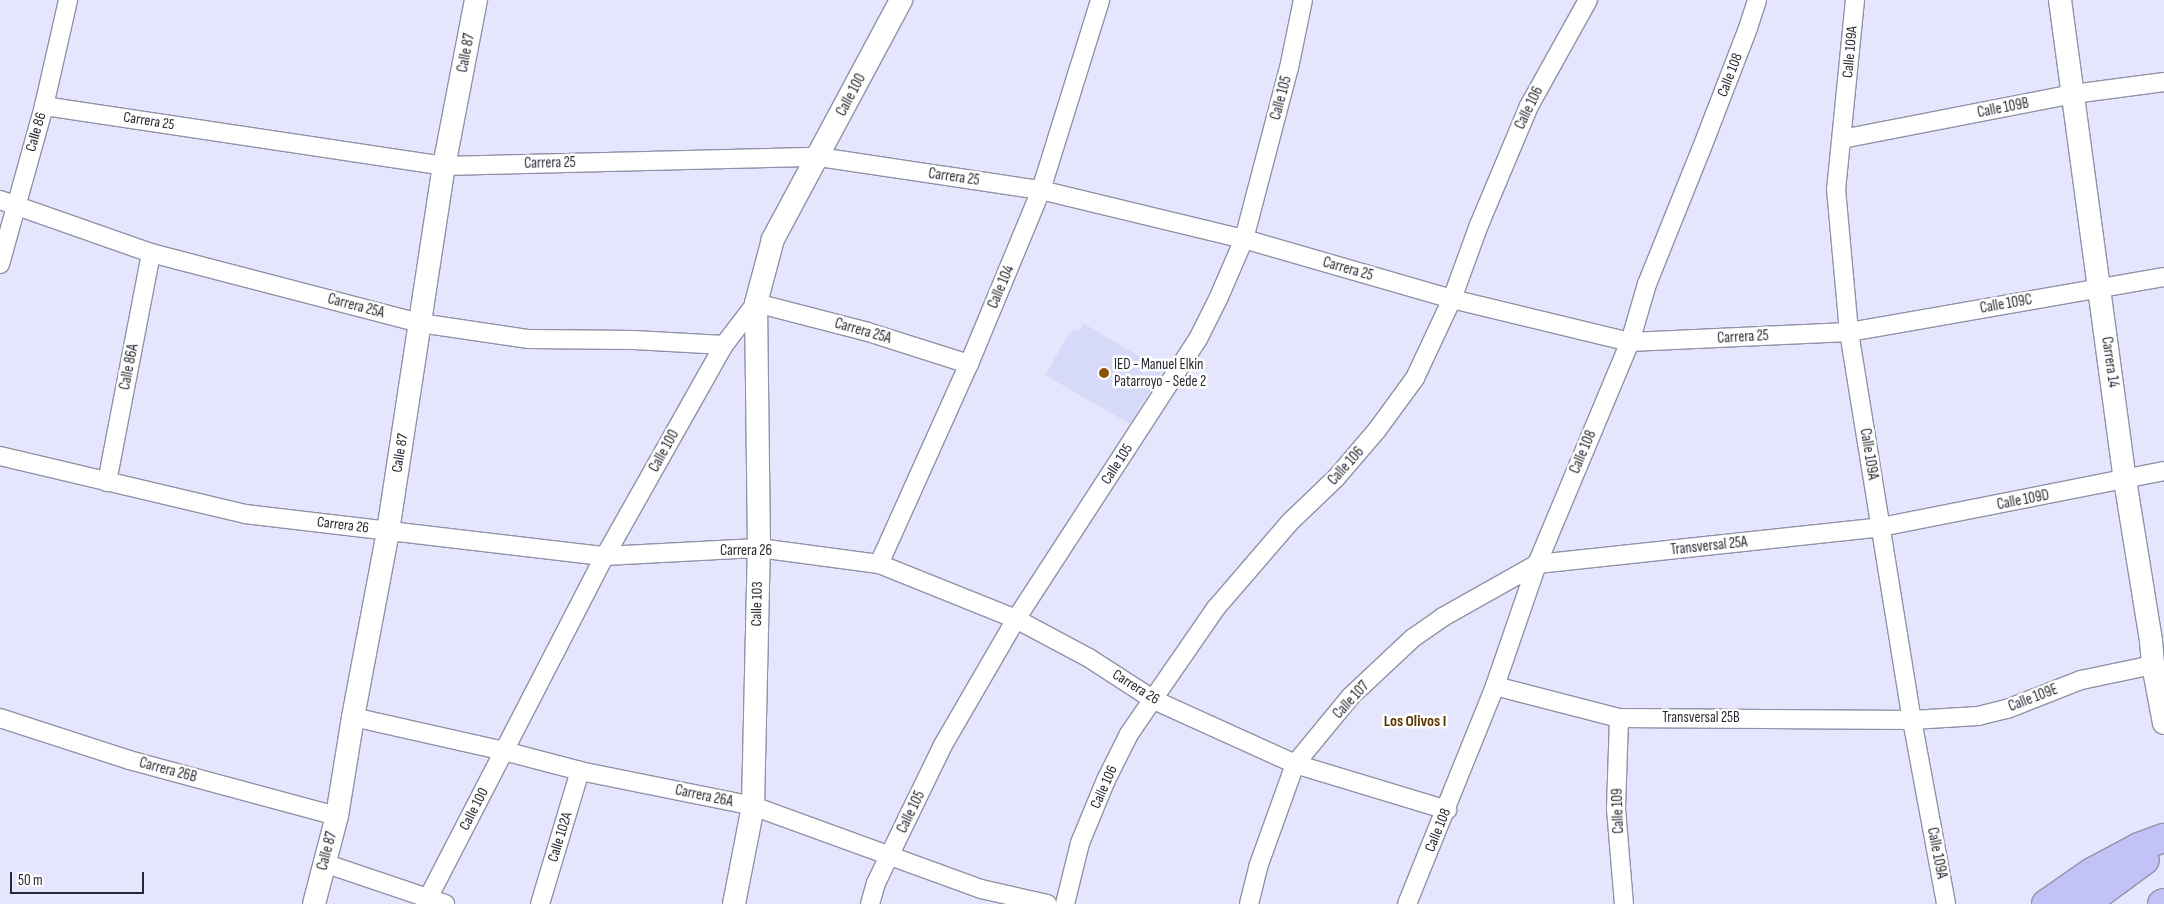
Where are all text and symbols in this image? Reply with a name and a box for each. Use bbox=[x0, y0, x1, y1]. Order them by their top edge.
street label: Calle 109A bbox=[1839, 25, 1861, 79]
street label: Calle 87 bbox=[453, 32, 479, 74]
street label: Calle 108 bbox=[1713, 51, 1747, 99]
street label: Calle 100 bbox=[832, 71, 870, 119]
street label: Calle 105 bbox=[1267, 74, 1295, 122]
street label: Calle 106 bbox=[1511, 84, 1547, 132]
street label: Calle 109B bbox=[1976, 94, 2030, 122]
street label: Carrera 25 bbox=[122, 108, 176, 134]
street label: Calle 86 bbox=[22, 110, 50, 154]
street label: Carrera 25 bbox=[524, 154, 576, 172]
street label: Carrera 25 bbox=[927, 164, 981, 190]
street label: Carrera 25 bbox=[1321, 253, 1375, 285]
street label: Calle 104 bbox=[984, 263, 1018, 311]
street label: Carrera 25A bbox=[326, 290, 386, 322]
street label: Calle 109C bbox=[1979, 291, 2033, 317]
street label: Carrera 25A bbox=[833, 314, 893, 348]
street label: Carrera 25 bbox=[1717, 327, 1769, 347]
street label: Carrera 14 bbox=[2098, 336, 2122, 388]
street label: Calle 86A bbox=[116, 343, 142, 391]
place label: IED - Manuel Elkin Patarroyo - Sede 2 bbox=[1114, 355, 1206, 390]
marker: IED - Manuel Elkin Patarroyo - Sede 2 bbox=[1098, 367, 1110, 379]
street label: Calle 100 bbox=[645, 427, 683, 475]
street label: Calle 109A bbox=[1856, 427, 1882, 481]
street label: Calle 108 bbox=[1566, 428, 1600, 476]
street label: Calle 87 bbox=[388, 432, 412, 474]
street label: Calle 105 bbox=[1097, 440, 1137, 488]
street label: Calle 106 bbox=[1324, 443, 1368, 489]
street label: Calle 109D bbox=[1995, 486, 2051, 514]
street label: Carrera 26 bbox=[316, 513, 370, 537]
street label: Transversal 25A bbox=[1670, 533, 1748, 559]
street label: Carrera 26 bbox=[720, 542, 772, 560]
street label: Calle 103 bbox=[748, 581, 766, 627]
street label: Carrera 26 bbox=[1109, 666, 1163, 708]
street label: Calle 107 bbox=[1329, 678, 1373, 722]
street label: Calle 109E bbox=[2006, 680, 2060, 716]
street label: Transversal 25B bbox=[1662, 709, 1740, 727]
district label: Los Olivos I bbox=[1384, 712, 1446, 732]
street label: Carrera 26B bbox=[137, 754, 199, 786]
street label: Calle 106 bbox=[1087, 763, 1121, 811]
street label: Carrera 26A bbox=[673, 781, 735, 811]
street label: Calle 100 bbox=[456, 785, 492, 833]
street label: Calle 105 bbox=[893, 788, 929, 836]
street label: Calle 109 bbox=[1608, 788, 1628, 834]
street label: Calle 108 bbox=[1421, 806, 1455, 854]
street label: Calle 102A bbox=[544, 810, 576, 864]
street label: Calle 109A bbox=[1923, 826, 1951, 880]
street label: Calle 87 bbox=[313, 830, 341, 872]
scale bar bbox=[12, 862, 146, 894]
text: 50 m bbox=[18, 871, 43, 890]

